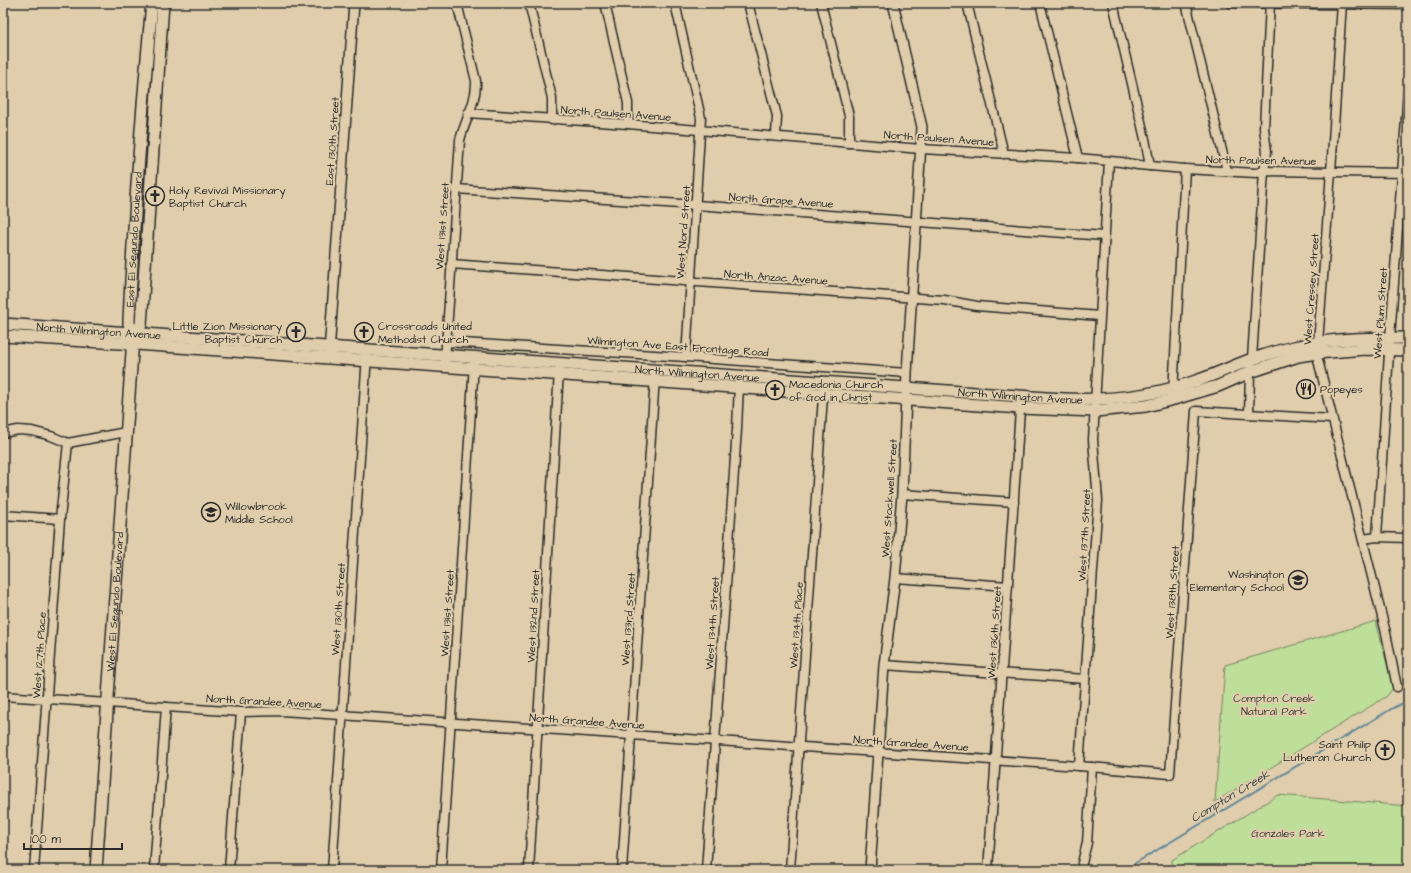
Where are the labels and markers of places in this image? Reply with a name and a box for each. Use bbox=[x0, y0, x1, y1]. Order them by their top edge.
place label: Holy Revival Missionary Baptist Church bbox=[169, 183, 285, 211]
church icon: Holy Revival Missionary Baptist Church bbox=[144, 185, 166, 207]
place label: Little Zion Missionary Baptist Church bbox=[172, 319, 283, 347]
place label: Crossroads United Methodist Church bbox=[378, 319, 472, 347]
church icon: Little Zion Missionary Baptist Church bbox=[285, 321, 307, 343]
church icon: Crossroads United Methodist Church bbox=[353, 321, 375, 343]
place label: Macedonia Church of God in Christ bbox=[789, 377, 883, 405]
restaurant icon: Popeyes bbox=[1295, 378, 1317, 400]
church icon: Macedonia Church of God in Christ bbox=[764, 379, 786, 401]
place label: Popeyes bbox=[1320, 382, 1363, 398]
place label: Willowbrook Middle School bbox=[225, 499, 293, 527]
school or university icon: Willowbrook Middle School bbox=[200, 501, 222, 523]
place label: Washington Elementary School bbox=[1190, 567, 1284, 596]
school or university icon: Washington Elementary School bbox=[1287, 569, 1309, 591]
place label: Saint Philip Lutheran Church bbox=[1283, 737, 1372, 765]
church icon: Saint Philip Lutheran Church bbox=[1374, 739, 1396, 761]

